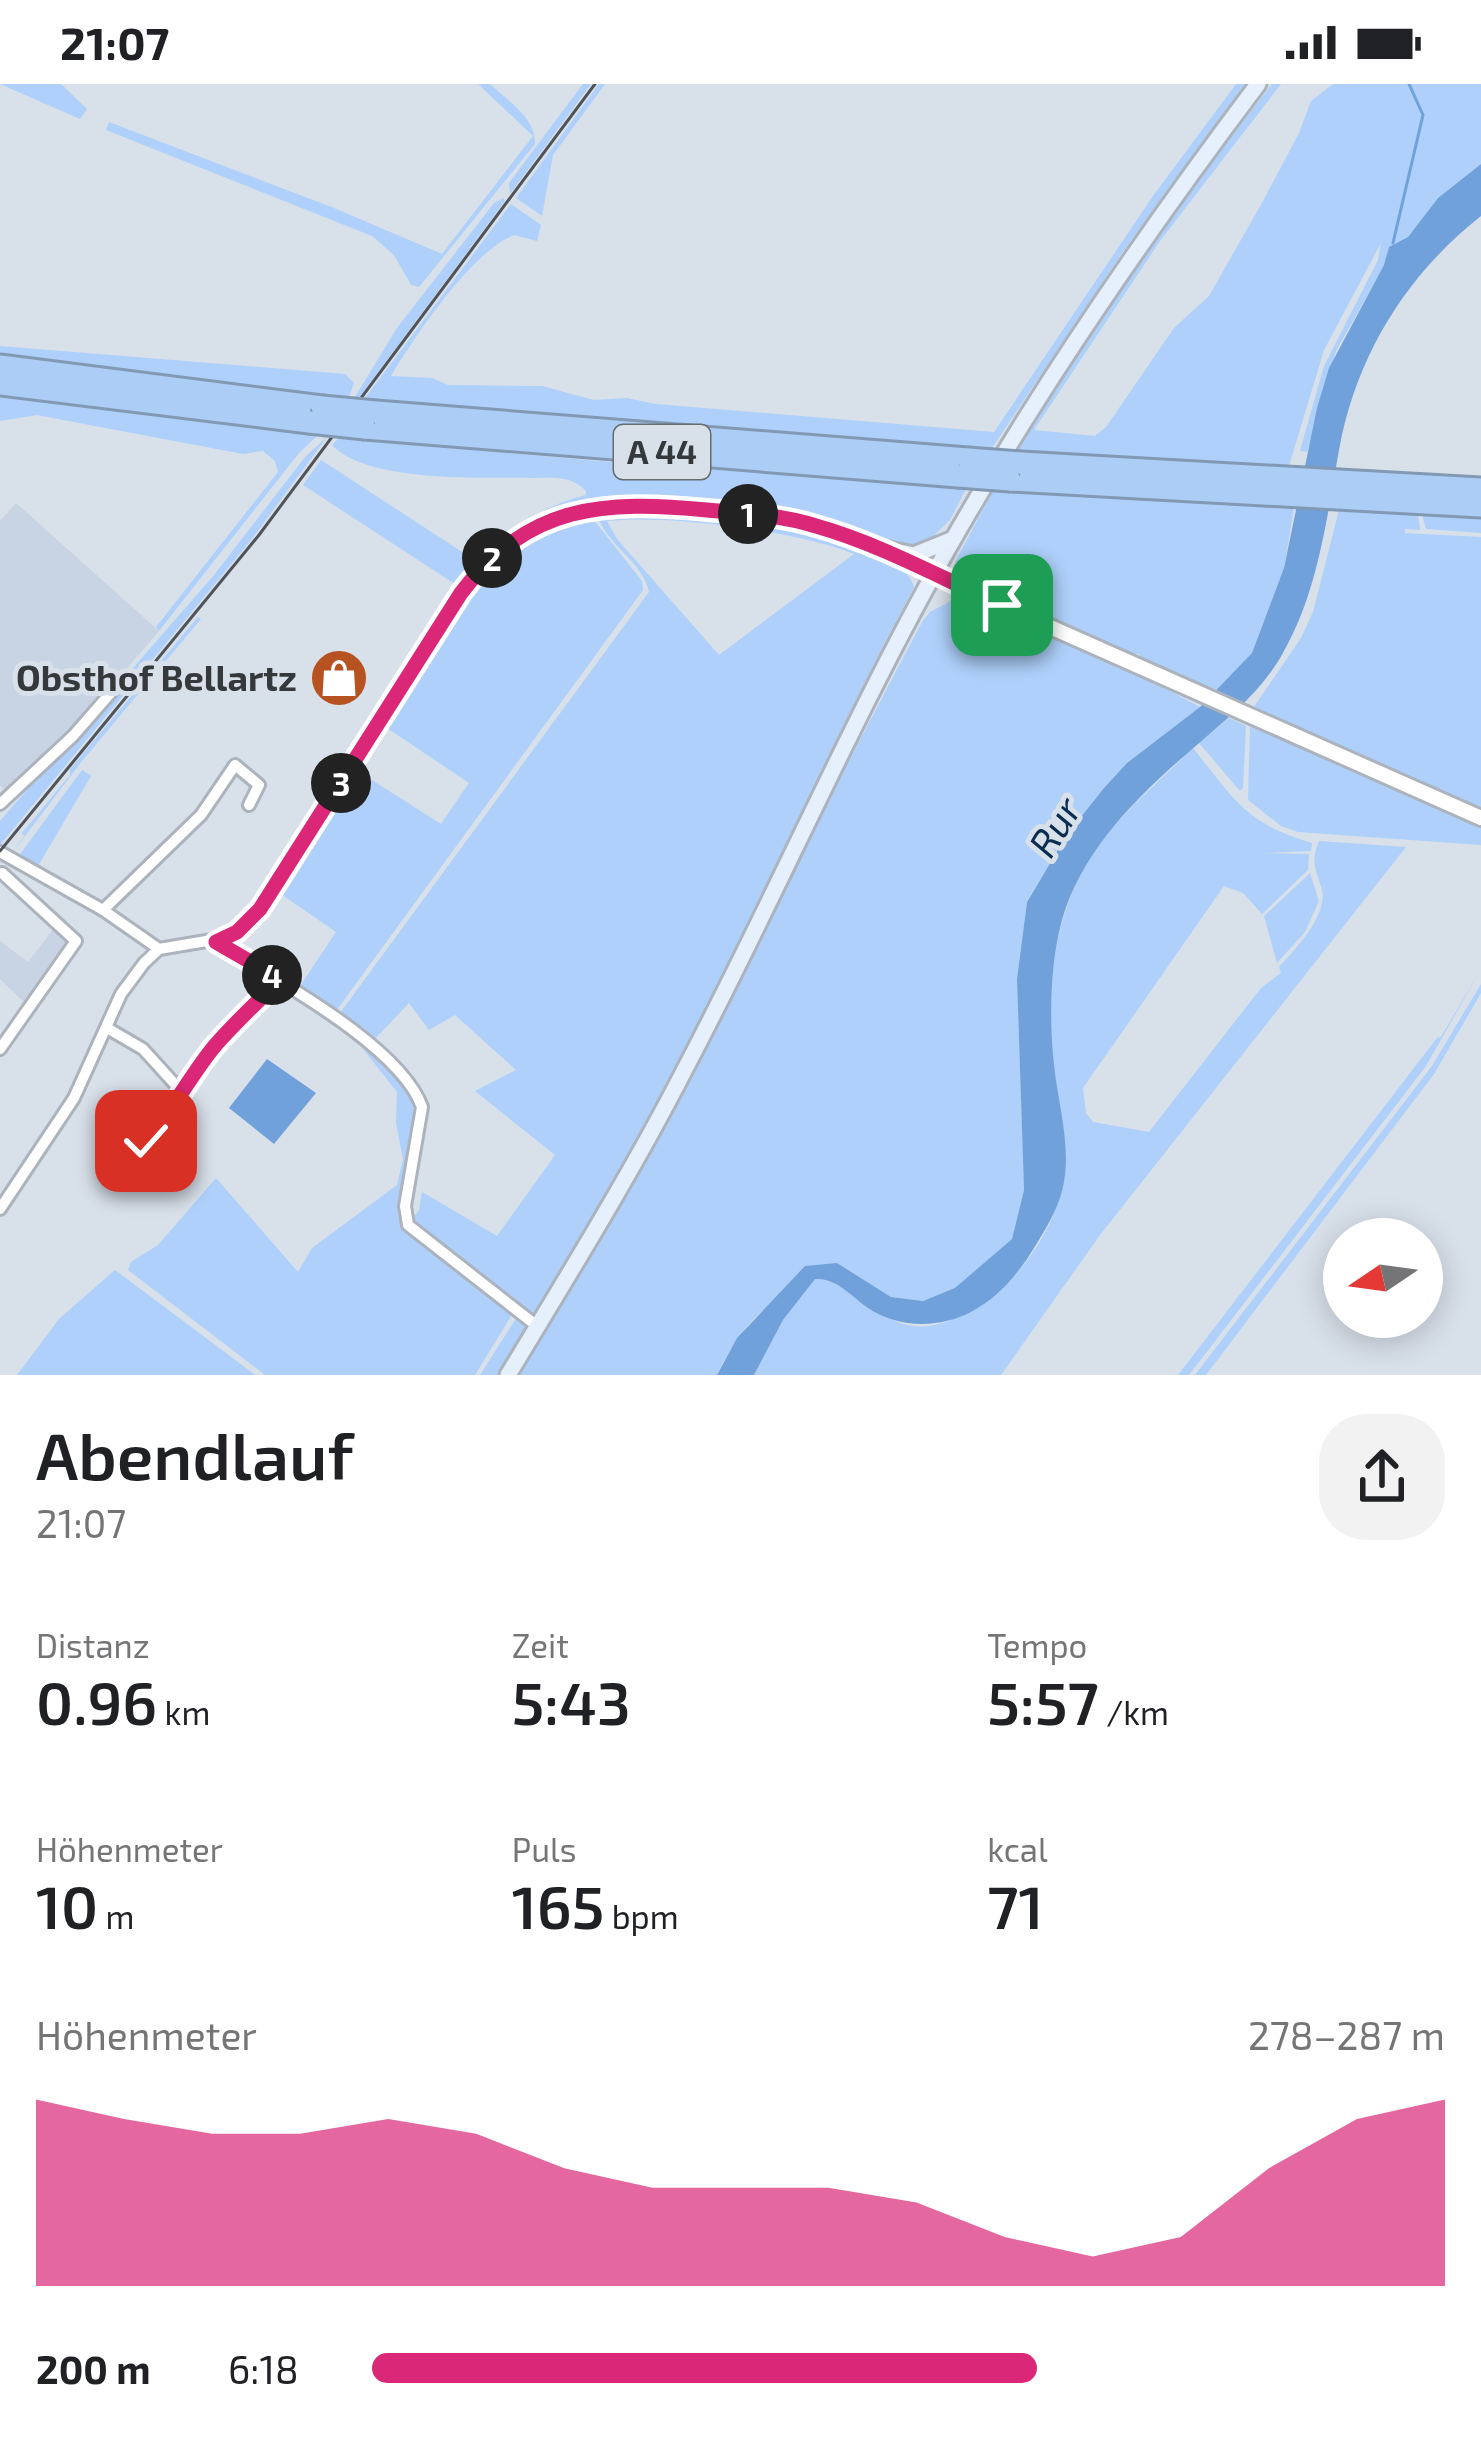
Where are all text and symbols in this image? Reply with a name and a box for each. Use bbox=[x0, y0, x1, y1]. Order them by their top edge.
text: 21:07 bbox=[60, 15, 169, 69]
road number: A 44 bbox=[614, 425, 710, 479]
pin: 1 bbox=[718, 484, 778, 544]
text: 1 bbox=[741, 494, 755, 534]
pin: 2 bbox=[462, 528, 522, 588]
text: 2 bbox=[482, 538, 502, 578]
pin bbox=[951, 554, 1053, 656]
icon: arrive bbox=[969, 572, 1035, 638]
shop icon: Obsthof Bellartz bbox=[308, 647, 370, 709]
place label: Obsthof Bellartz bbox=[16, 655, 297, 698]
pin: 3 bbox=[311, 753, 371, 813]
text: 3 bbox=[332, 763, 350, 803]
water label: Rur bbox=[1017, 786, 1091, 865]
pin: 4 bbox=[242, 945, 302, 1005]
text: 4 bbox=[261, 955, 283, 995]
pin bbox=[95, 1090, 197, 1192]
icon: check bbox=[113, 1108, 179, 1174]
north arrow bbox=[1323, 1218, 1443, 1338]
map controls bbox=[1323, 1218, 1443, 1338]
text: Abendlauf bbox=[36, 1414, 353, 1493]
button: share bbox=[1319, 1414, 1445, 1540]
text: 21:07 bbox=[36, 1499, 126, 1546]
text: Distanz bbox=[36, 1625, 150, 1665]
text: Zeit bbox=[512, 1625, 569, 1665]
text: Tempo bbox=[987, 1625, 1087, 1665]
text: 0.96 bbox=[36, 1665, 157, 1737]
text: 5:43 bbox=[512, 1665, 631, 1737]
text: 5:57 bbox=[987, 1665, 1099, 1737]
text: km bbox=[157, 1692, 210, 1732]
text: /km bbox=[1099, 1692, 1169, 1732]
text: Höhenmeter bbox=[36, 1829, 223, 1869]
text: Puls bbox=[512, 1829, 577, 1869]
text: kcal bbox=[987, 1829, 1048, 1869]
text: 10 bbox=[36, 1869, 98, 1941]
text: 165 bbox=[512, 1869, 604, 1941]
text: 71 bbox=[987, 1869, 1044, 1941]
text: m bbox=[98, 1896, 135, 1936]
text: bpm bbox=[604, 1896, 679, 1936]
text: Höhenmeter bbox=[36, 2011, 257, 2058]
text: 278–287 m bbox=[1248, 2011, 1445, 2058]
text: 200 m bbox=[36, 2345, 151, 2392]
text: 6:18 bbox=[228, 2345, 299, 2392]

